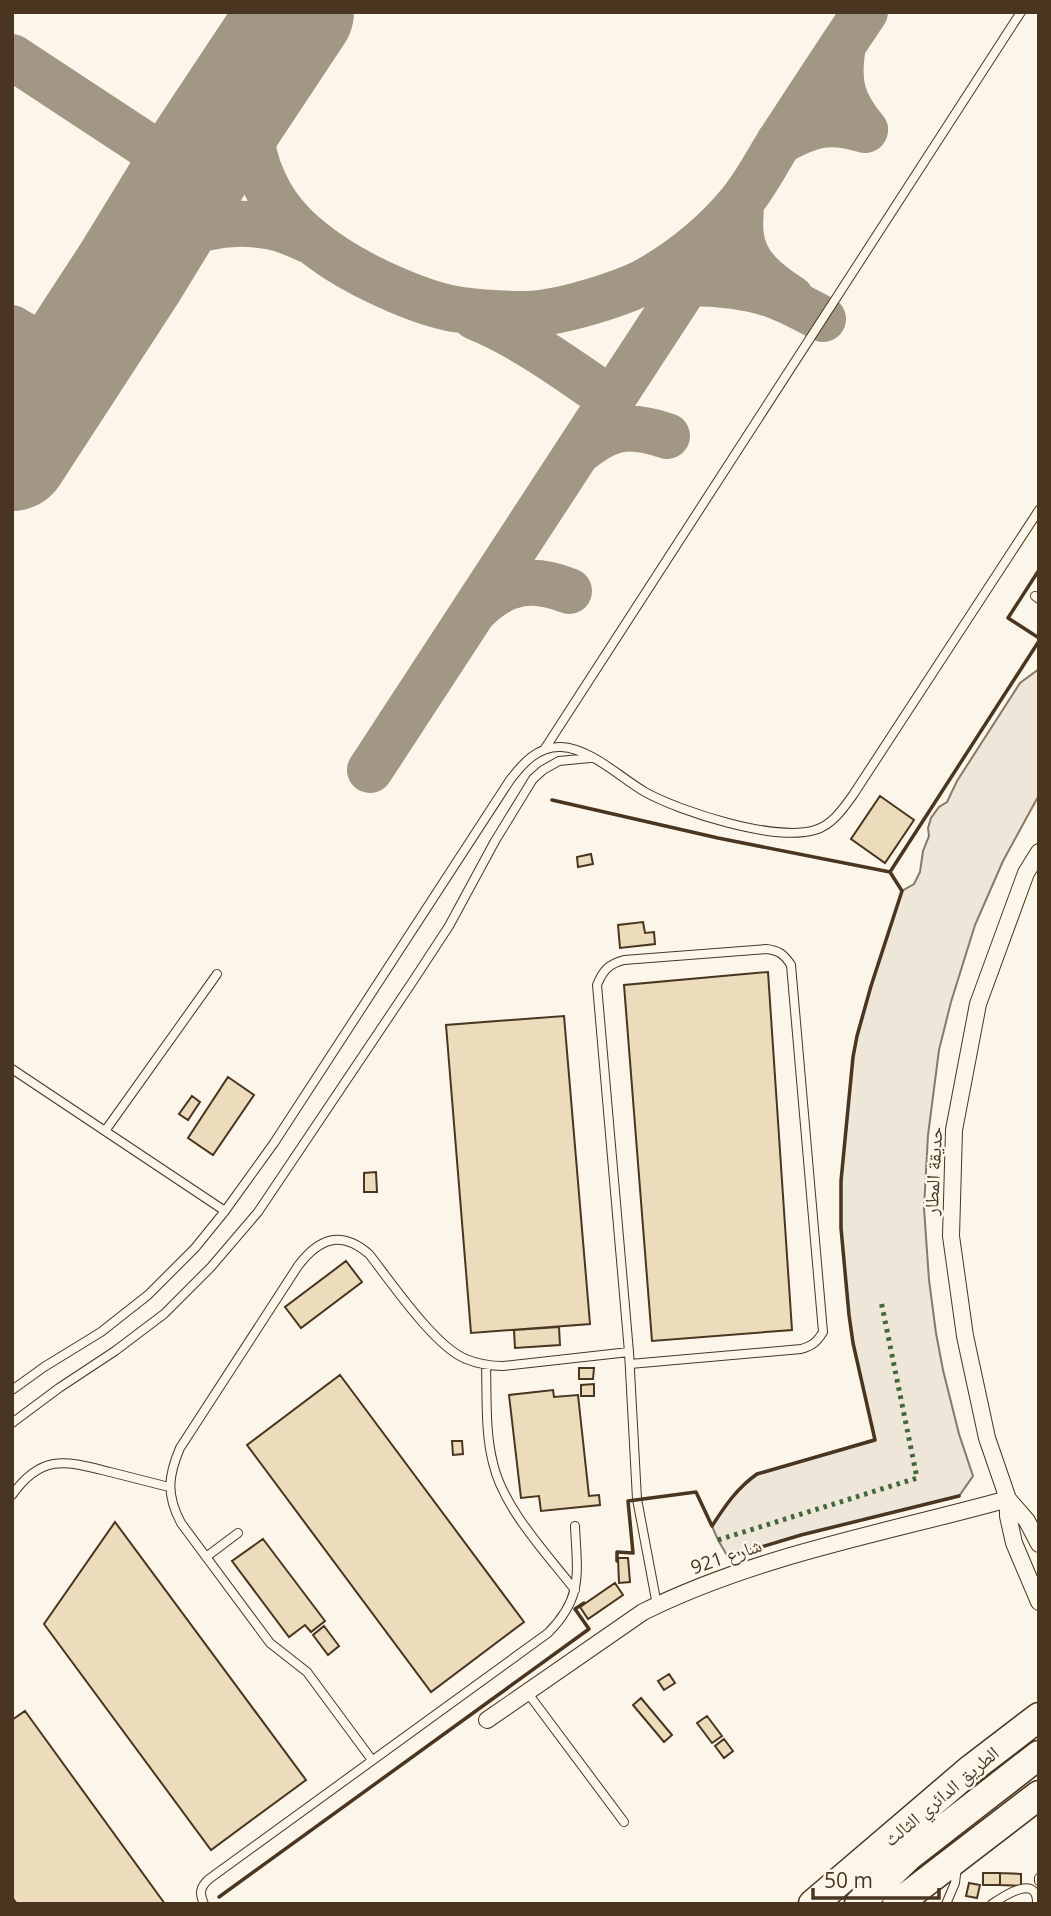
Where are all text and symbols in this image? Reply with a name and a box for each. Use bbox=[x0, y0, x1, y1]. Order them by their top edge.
street label: حديقة المطار bbox=[918, 1126, 948, 1217]
street label: شارع 921 bbox=[687, 1532, 765, 1580]
street label: الطريق الدائري الثالث bbox=[878, 1740, 1006, 1854]
scale bar bbox=[813, 1856, 939, 1900]
text: 50 m bbox=[824, 1866, 873, 1894]

